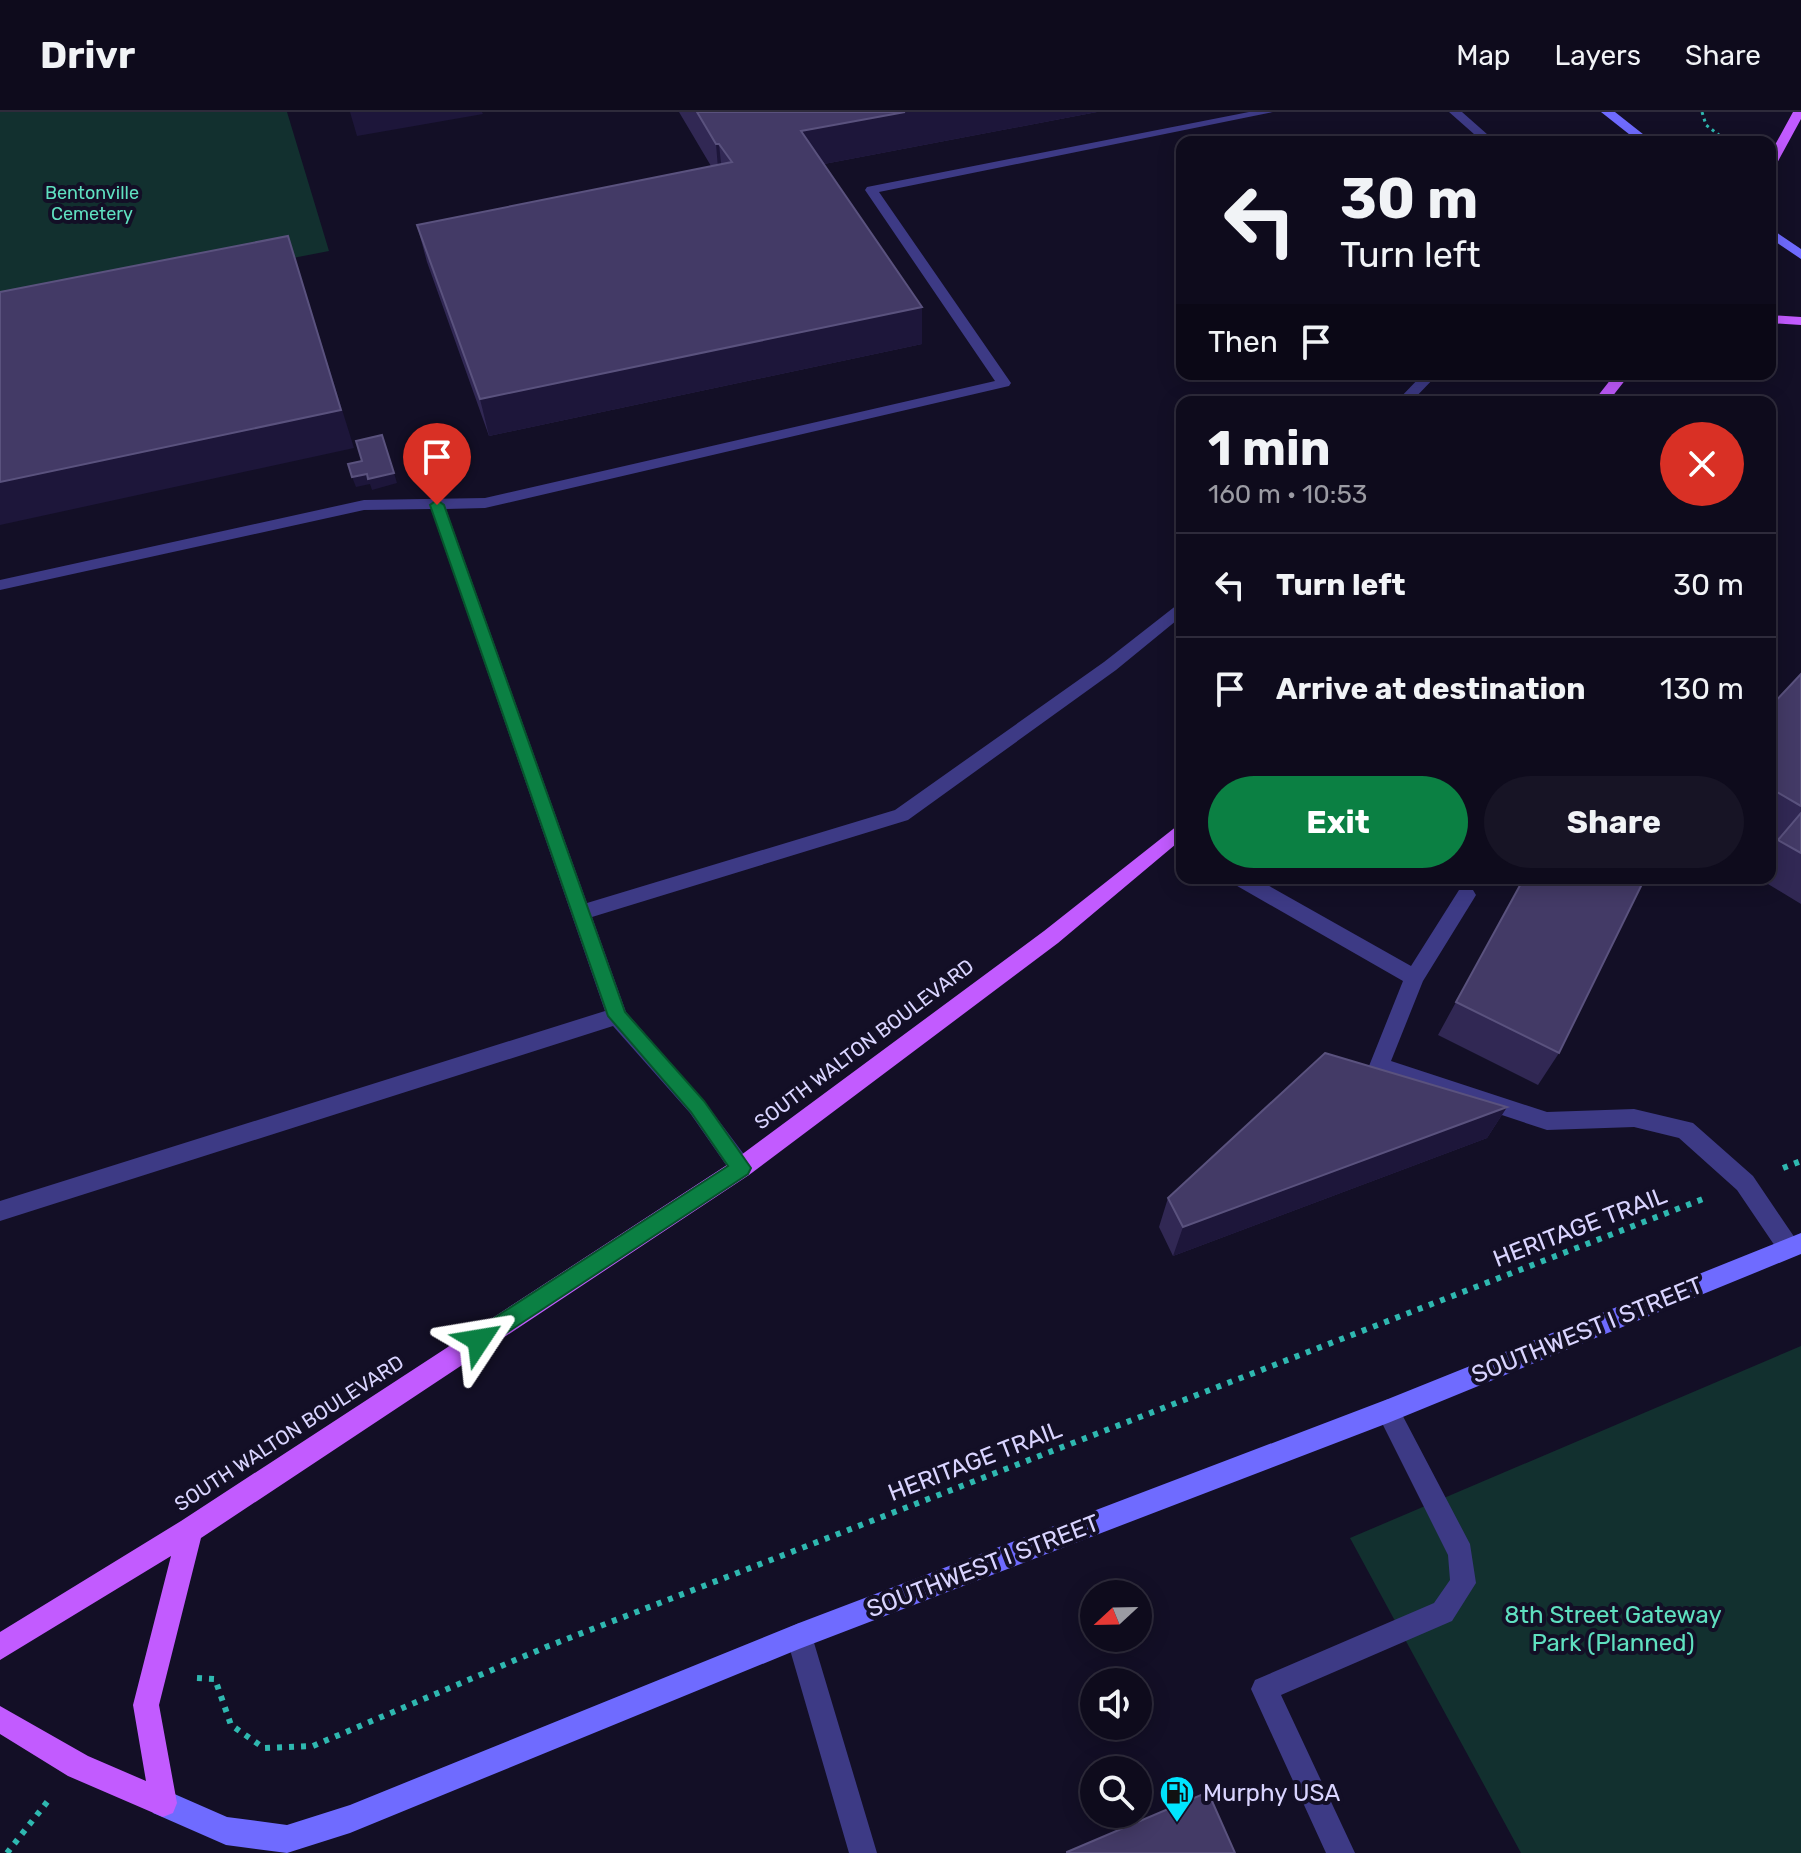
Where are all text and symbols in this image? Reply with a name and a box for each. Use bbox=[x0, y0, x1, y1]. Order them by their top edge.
text: Drivr bbox=[40, 32, 135, 78]
text: Map bbox=[1456, 39, 1511, 72]
text: Layers bbox=[1555, 39, 1641, 72]
text: Share bbox=[1685, 39, 1761, 72]
text: 30 m bbox=[1340, 166, 1478, 232]
icon: left bbox=[1208, 168, 1312, 272]
park label: Bentonville Cemetery bbox=[45, 182, 139, 225]
text: Turn left bbox=[1340, 233, 1481, 276]
icon: arrive bbox=[1294, 320, 1338, 364]
text: Then bbox=[1208, 324, 1278, 360]
text: 1 min bbox=[1208, 420, 1331, 477]
button: close bbox=[1660, 422, 1744, 506]
pin bbox=[403, 423, 471, 505]
icon: arrive bbox=[415, 435, 459, 479]
text: 160 m · 10:53 bbox=[1208, 479, 1367, 510]
icon: left bbox=[1208, 563, 1252, 607]
text: Turn left bbox=[1276, 567, 1406, 603]
text: 30 m bbox=[1673, 567, 1744, 603]
icon: arrive bbox=[1208, 667, 1252, 711]
text: Arrive at destination bbox=[1276, 671, 1586, 707]
text: 130 m bbox=[1660, 671, 1744, 707]
button: Exit bbox=[1208, 776, 1468, 868]
button: Share bbox=[1484, 776, 1744, 868]
street label: SOUTH WALTON BOULEVARD bbox=[750, 954, 978, 1134]
street label: HERITAGE TRAIL bbox=[1489, 1181, 1671, 1273]
street label: SOUTHWEST I STREET bbox=[1467, 1271, 1707, 1389]
position arrow bbox=[437, 1298, 521, 1382]
street label: SOUTH WALTON BOULEVARD bbox=[170, 1350, 408, 1516]
street label: HERITAGE TRAIL bbox=[884, 1415, 1066, 1507]
street label: SOUTHWEST I STREET bbox=[863, 1509, 1103, 1623]
north arrow bbox=[1080, 1580, 1152, 1652]
map controls bbox=[1080, 1580, 1152, 1828]
park label: 8th Street Gateway Park (Planned) bbox=[1504, 1601, 1722, 1657]
button: sound bbox=[1080, 1668, 1152, 1740]
button: search bbox=[1080, 1756, 1152, 1828]
fuel station icon: Murphy USA bbox=[1158, 1774, 1196, 1824]
place label: Murphy USA bbox=[1203, 1779, 1340, 1807]

